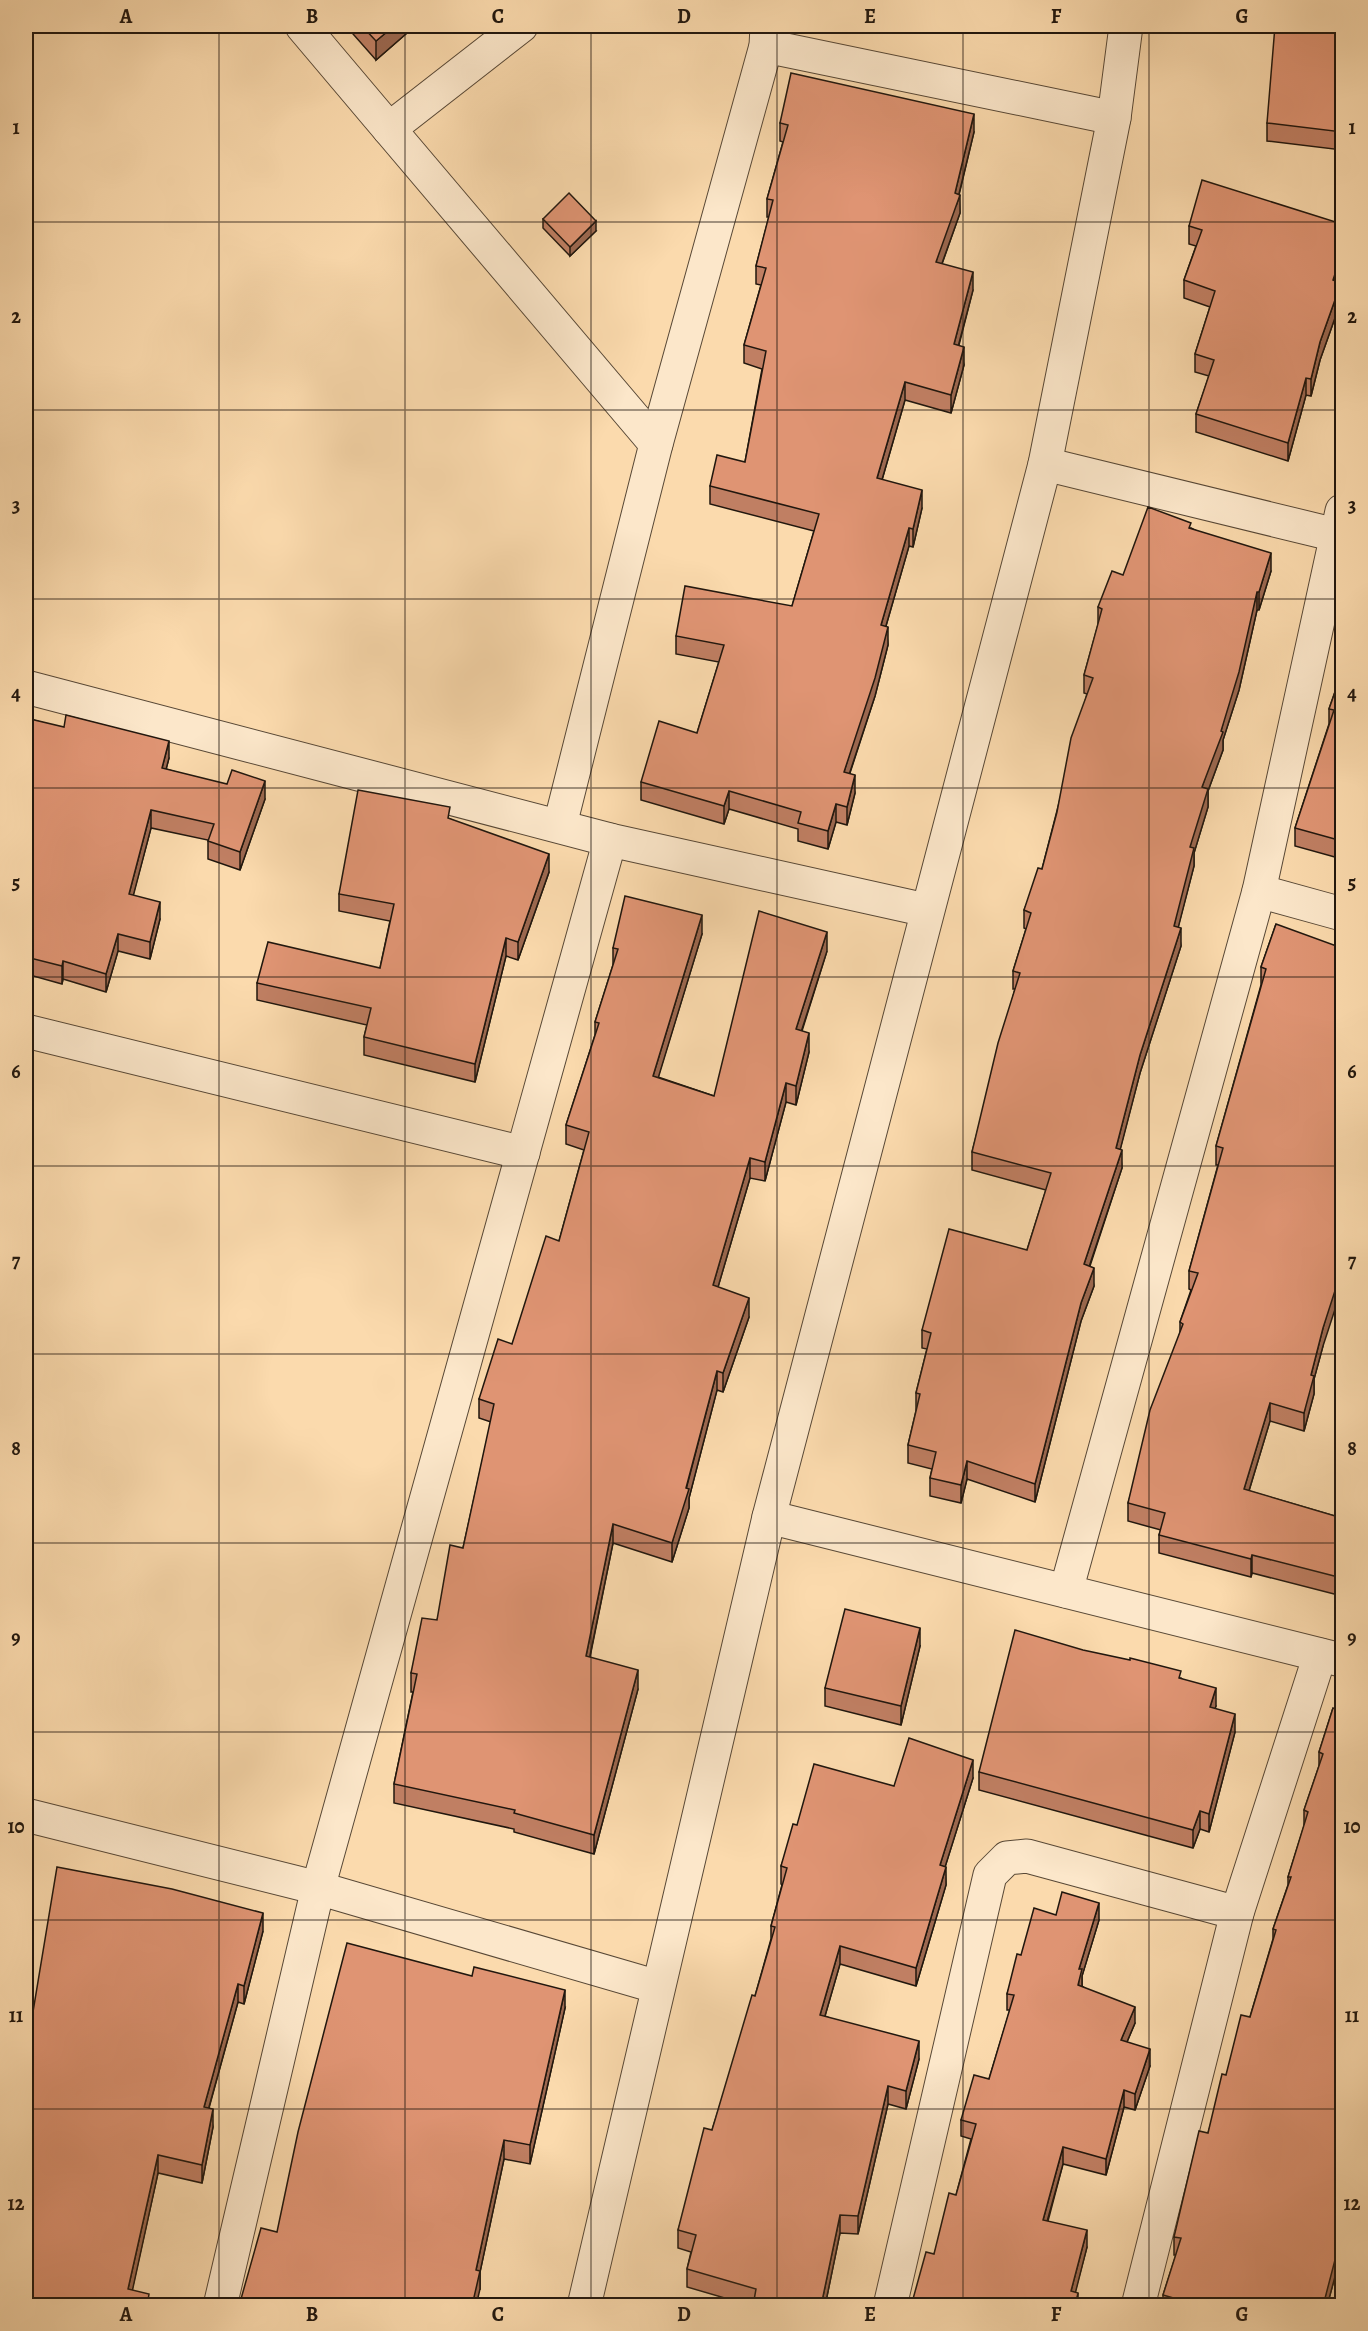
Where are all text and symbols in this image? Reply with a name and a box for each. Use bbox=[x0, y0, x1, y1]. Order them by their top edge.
text: A bbox=[119, 3, 133, 30]
text: B bbox=[306, 3, 318, 30]
text: C bbox=[492, 3, 504, 30]
text: D bbox=[677, 3, 691, 30]
text: E bbox=[864, 3, 876, 30]
text: F bbox=[1051, 3, 1062, 30]
text: G bbox=[1235, 3, 1249, 30]
text: 1 bbox=[12, 114, 20, 141]
text: 1 bbox=[1348, 114, 1356, 141]
text: 2 bbox=[11, 303, 21, 330]
text: 2 bbox=[1347, 303, 1357, 330]
text: 3 bbox=[12, 492, 20, 519]
text: 3 bbox=[1348, 492, 1356, 519]
text: 4 bbox=[11, 680, 21, 707]
text: 4 bbox=[1347, 680, 1357, 707]
text: 5 bbox=[12, 869, 20, 896]
text: 5 bbox=[1348, 869, 1356, 896]
text: 6 bbox=[11, 1058, 21, 1085]
text: 6 bbox=[1347, 1058, 1357, 1085]
text: 7 bbox=[12, 1247, 21, 1274]
text: 7 bbox=[1348, 1247, 1357, 1274]
text: 8 bbox=[11, 1435, 21, 1462]
text: 8 bbox=[1347, 1435, 1357, 1462]
text: 9 bbox=[11, 1624, 21, 1651]
text: 9 bbox=[1347, 1624, 1357, 1651]
text: 10 bbox=[7, 1813, 25, 1840]
text: 10 bbox=[1343, 1813, 1361, 1840]
text: 11 bbox=[9, 2002, 23, 2029]
text: 11 bbox=[1345, 2002, 1359, 2029]
text: 12 bbox=[8, 2190, 25, 2217]
text: 12 bbox=[1344, 2190, 1361, 2217]
text: A bbox=[119, 2301, 133, 2328]
text: B bbox=[306, 2301, 318, 2328]
text: C bbox=[492, 2301, 504, 2328]
text: D bbox=[677, 2301, 691, 2328]
text: E bbox=[864, 2301, 876, 2328]
text: F bbox=[1051, 2301, 1062, 2328]
text: G bbox=[1235, 2301, 1249, 2328]

